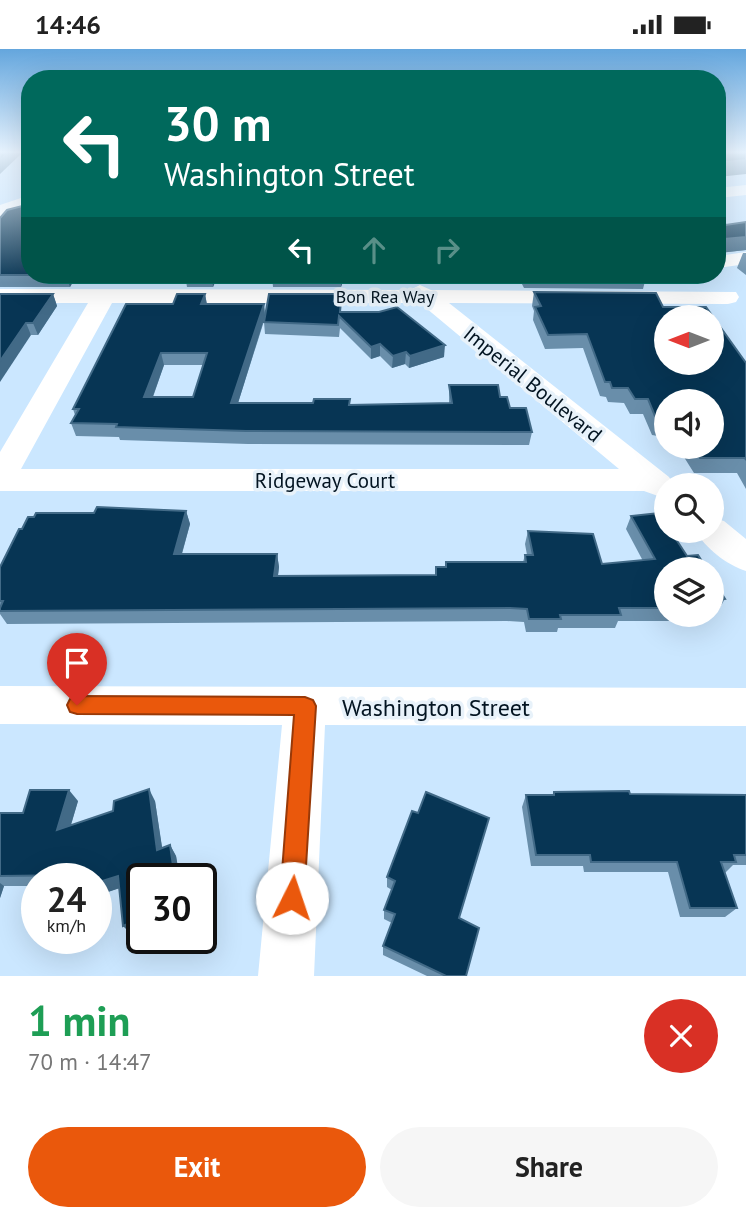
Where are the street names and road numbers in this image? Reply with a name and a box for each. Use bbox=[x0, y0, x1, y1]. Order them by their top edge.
street label: Bon Rea Way bbox=[336, 285, 435, 308]
street label: Imperial Boulevard bbox=[458, 320, 608, 448]
street label: Ridgeway Court bbox=[255, 467, 395, 494]
street label: Washington Street bbox=[342, 692, 530, 723]

